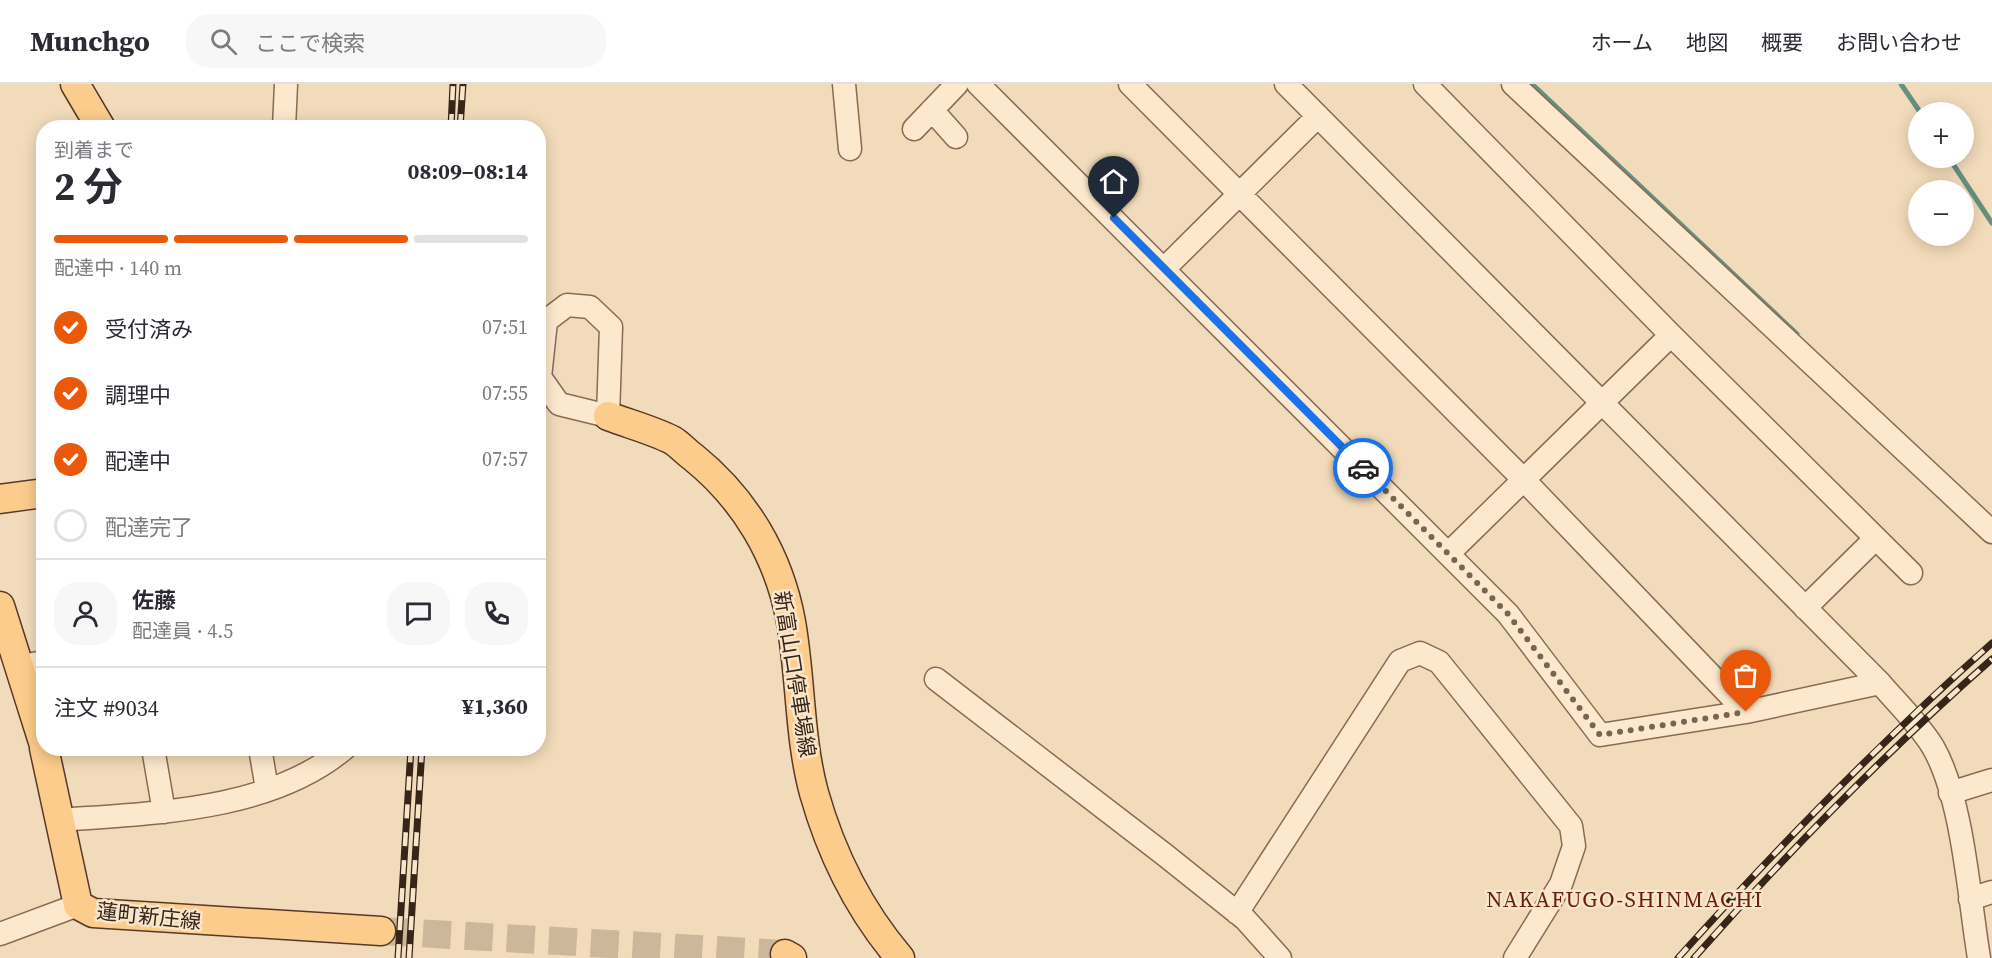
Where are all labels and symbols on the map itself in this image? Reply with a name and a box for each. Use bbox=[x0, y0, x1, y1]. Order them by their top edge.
pin bbox=[1088, 156, 1139, 218]
courier bbox=[1333, 438, 1393, 498]
street label: 新富山口停車場線 bbox=[768, 589, 822, 759]
pin bbox=[1720, 650, 1771, 712]
district label: NAKAFUGO-SHINMACHI bbox=[1486, 884, 1764, 914]
street label: 蓮町新庄線 bbox=[95, 896, 203, 936]

